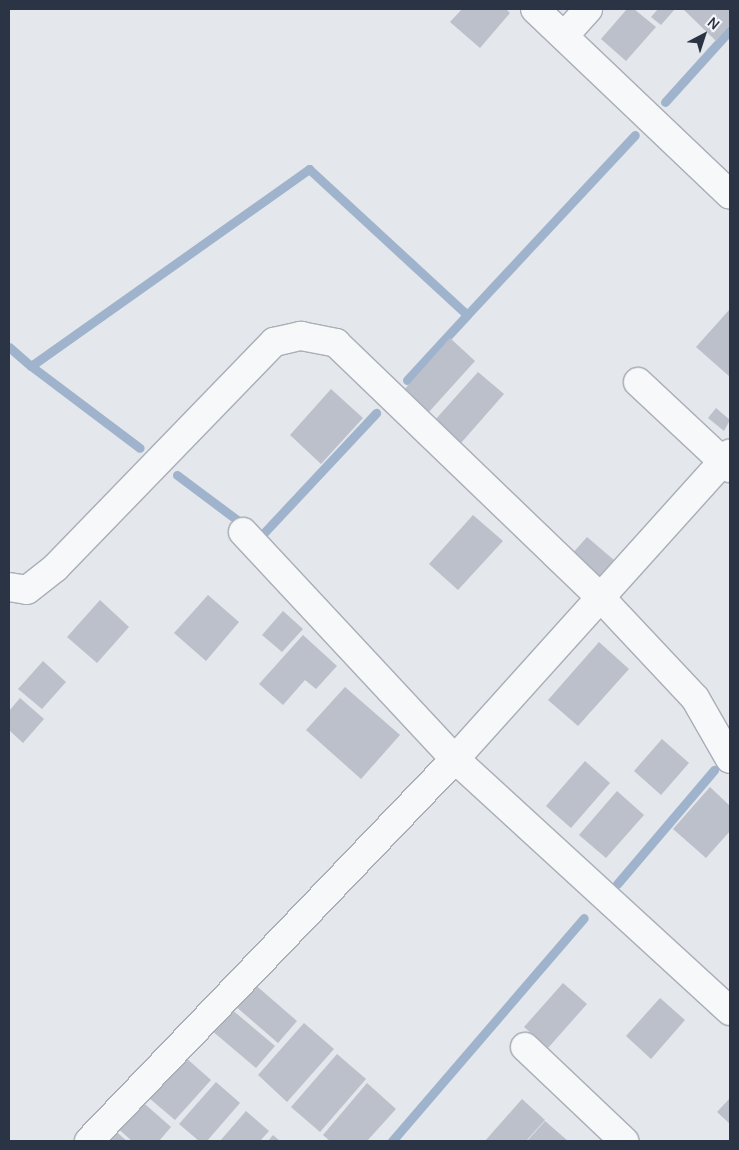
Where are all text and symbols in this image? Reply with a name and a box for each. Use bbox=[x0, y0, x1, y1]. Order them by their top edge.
north arrow bbox=[679, 10, 729, 60]
text: N bbox=[704, 13, 724, 34]

